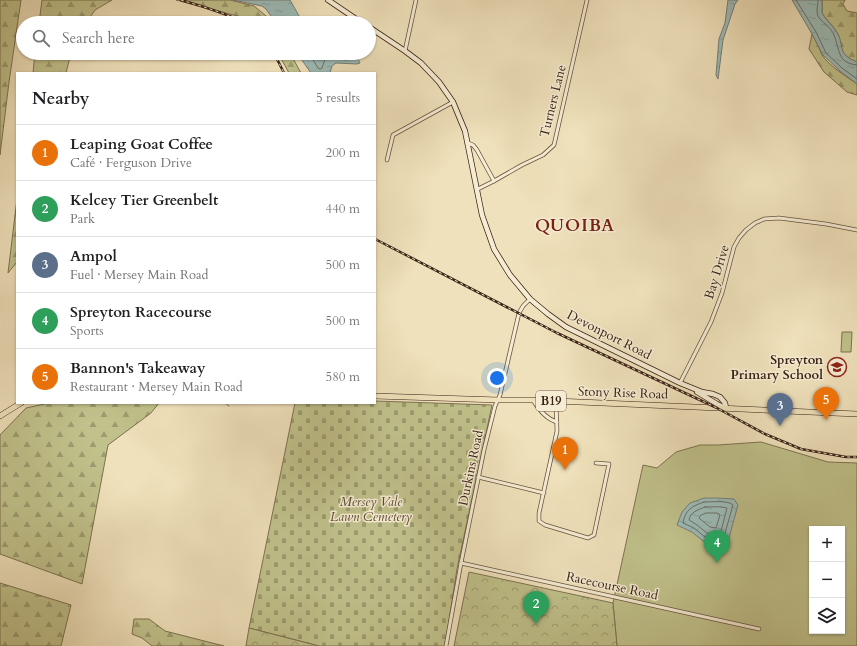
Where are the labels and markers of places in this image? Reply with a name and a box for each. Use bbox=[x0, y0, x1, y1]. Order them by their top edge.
place label: Spreyton Primary School bbox=[731, 351, 824, 384]
school or university icon: Spreyton Primary School bbox=[826, 356, 848, 378]
pin: 5 bbox=[813, 387, 839, 420]
pin: 3 bbox=[767, 393, 793, 426]
pin: 1 bbox=[552, 437, 578, 470]
pin: 4 bbox=[704, 530, 730, 563]
pin: 2 bbox=[523, 591, 549, 624]

